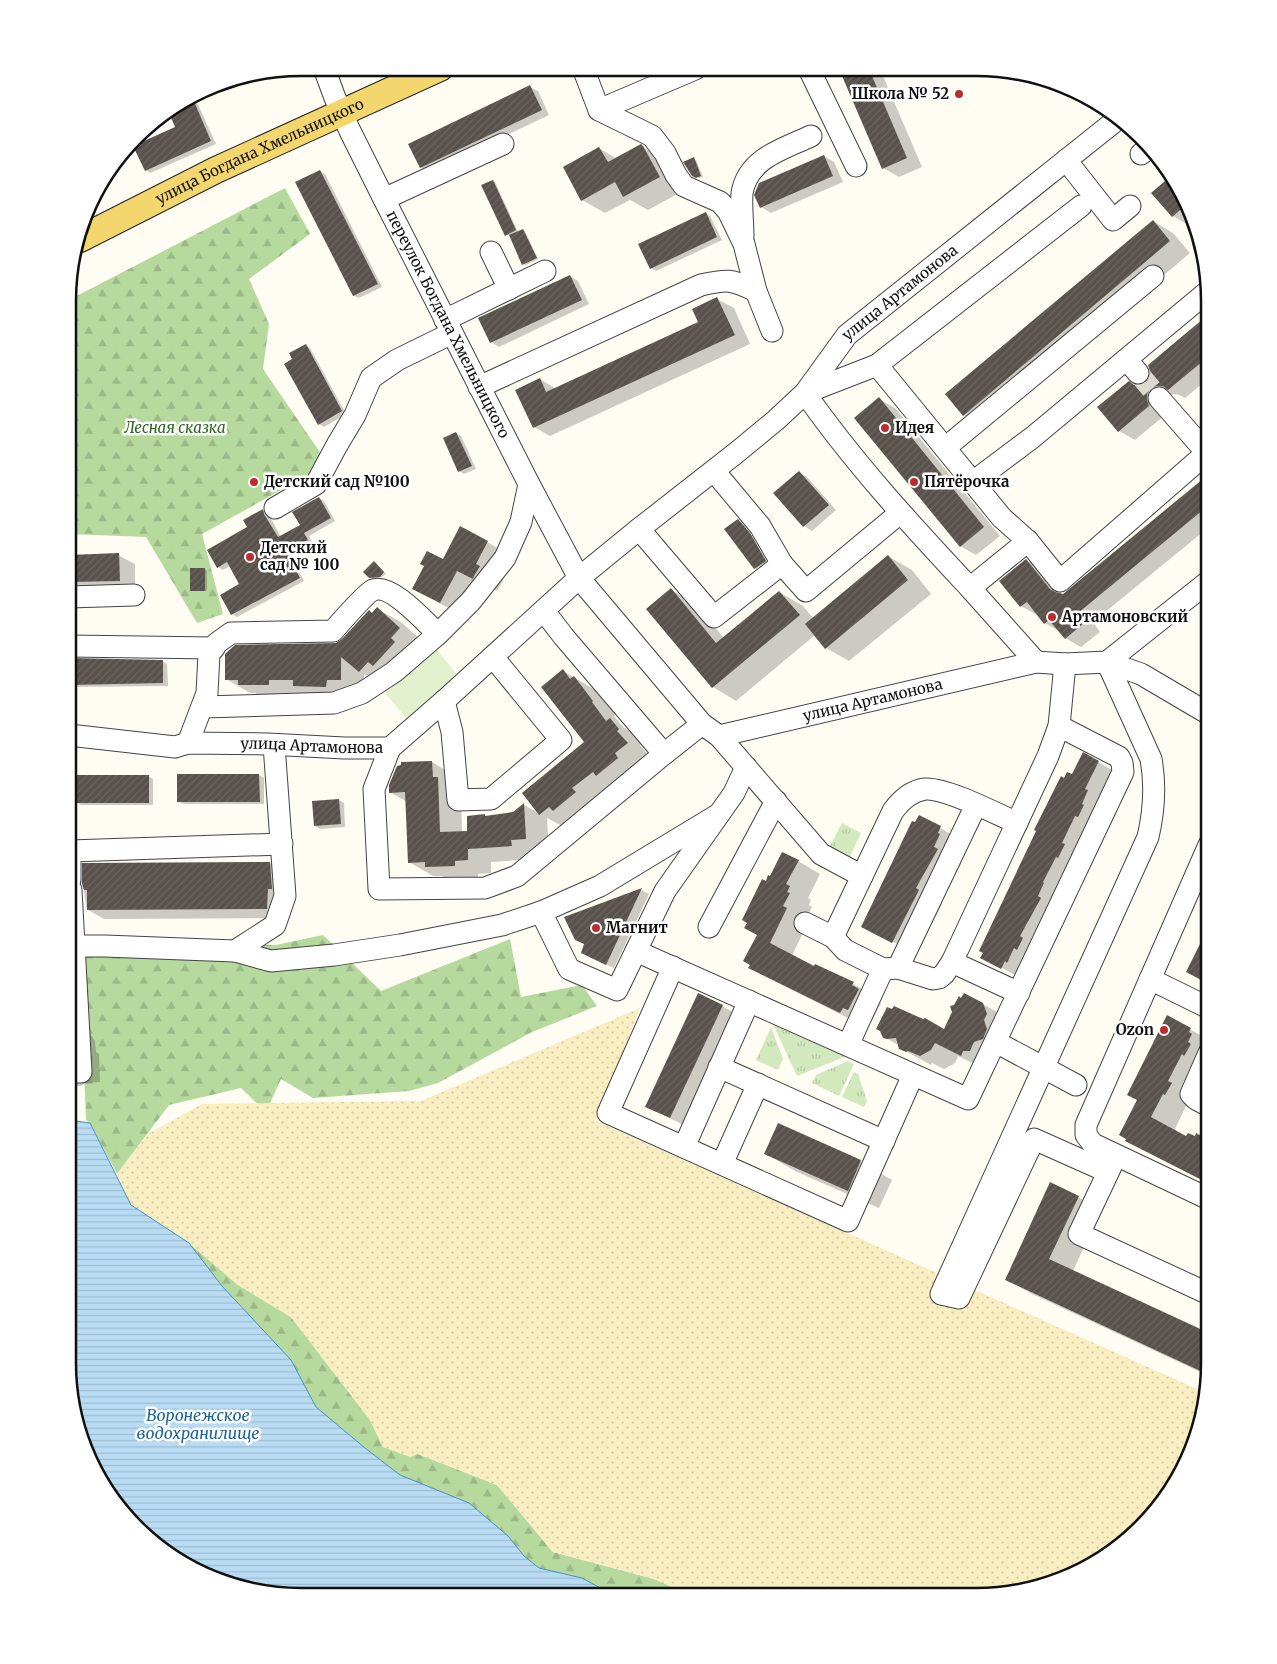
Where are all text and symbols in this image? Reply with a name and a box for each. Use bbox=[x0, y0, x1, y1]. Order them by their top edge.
place label: Школа № 52 bbox=[851, 84, 949, 103]
marker: Школа № 52 bbox=[953, 88, 965, 100]
street label: улица Богдана Хмельницкого bbox=[152, 94, 367, 208]
street label: переулок Богдана Хмельницкого bbox=[383, 207, 514, 441]
street label: улица Артамонова bbox=[838, 241, 961, 344]
park label: Лесная сказка bbox=[123, 418, 226, 437]
place label: Идея bbox=[895, 418, 934, 437]
marker: Идея bbox=[879, 422, 891, 434]
place label: Детский сад №100 bbox=[264, 472, 410, 491]
place label: Пятёрочка bbox=[924, 472, 1010, 491]
marker: Детский сад №100 bbox=[248, 476, 260, 488]
marker: Пятёрочка bbox=[908, 476, 920, 488]
place label: Детский сад № 100 bbox=[260, 538, 339, 574]
marker: Детский сад № 100 bbox=[244, 551, 256, 563]
place label: Артамоновский bbox=[1061, 607, 1188, 626]
marker: Артамоновский bbox=[1046, 611, 1058, 623]
street label: улица Артамонова bbox=[801, 674, 944, 725]
street label: улица Артамонова bbox=[240, 734, 383, 757]
place label: Магнит bbox=[606, 918, 668, 937]
marker: Магнит bbox=[590, 922, 602, 934]
place label: Ozon bbox=[1116, 1020, 1154, 1039]
marker: Ozon bbox=[1158, 1024, 1170, 1036]
water label: Воронежское водохранилище bbox=[137, 1405, 260, 1443]

